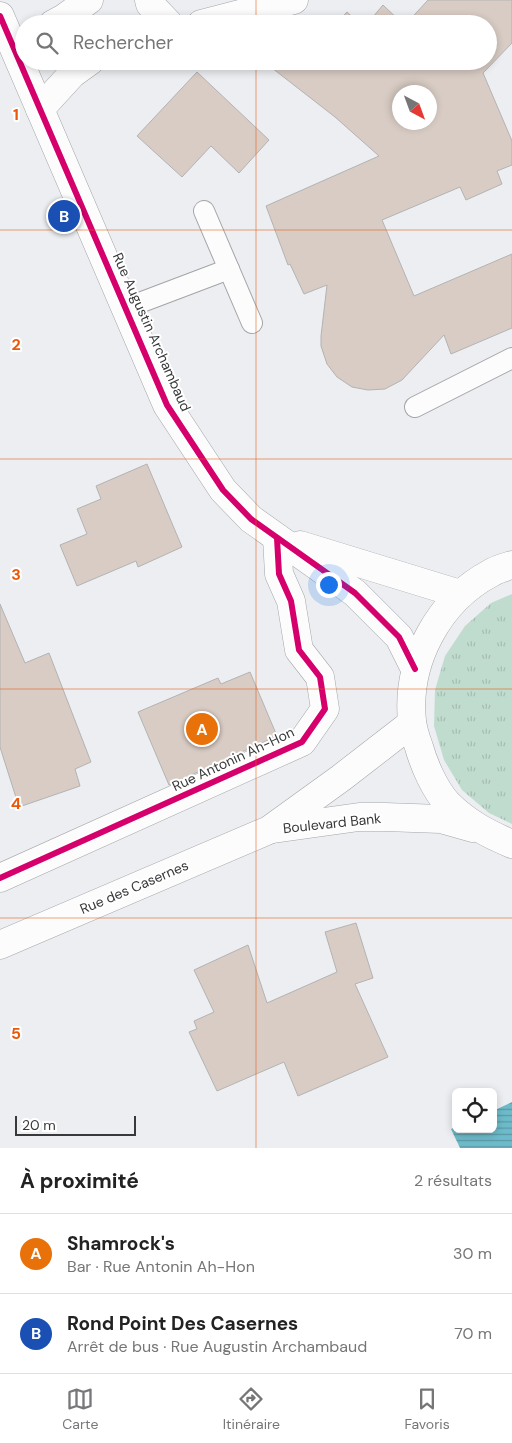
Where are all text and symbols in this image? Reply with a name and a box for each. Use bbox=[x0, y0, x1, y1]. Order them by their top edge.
search box bbox=[15, 15, 497, 70]
icon: search bbox=[33, 29, 61, 57]
text: Rechercher bbox=[73, 30, 173, 55]
north arrow bbox=[392, 85, 437, 130]
text: 1 bbox=[13, 104, 19, 125]
pin: B bbox=[48, 197, 80, 235]
street label: Rue Augustin Archambaud bbox=[109, 250, 195, 414]
text: 2 bbox=[11, 334, 21, 355]
text: 3 bbox=[11, 564, 21, 585]
your location bbox=[316, 572, 342, 598]
pin: A bbox=[186, 710, 218, 748]
street label: Rue Antonin Ah-Hon bbox=[169, 723, 297, 795]
text: 4 bbox=[11, 793, 21, 814]
street label: Boulevard Bank bbox=[282, 809, 382, 837]
street label: Rue des Casernes bbox=[77, 856, 191, 918]
text: 5 bbox=[11, 1023, 21, 1044]
map controls bbox=[452, 1088, 497, 1133]
button: locate bbox=[452, 1088, 497, 1133]
scale bar bbox=[15, 1113, 136, 1136]
text: 20 m bbox=[22, 1116, 56, 1134]
text: À proximité bbox=[20, 1167, 139, 1195]
text: 2 résultats bbox=[414, 1170, 492, 1191]
text: Shamrock's bbox=[67, 1231, 175, 1256]
text: A bbox=[30, 1243, 42, 1264]
text: 30 m bbox=[453, 1243, 492, 1264]
text: Bar · Rue Antonin Ah-Hon bbox=[67, 1256, 255, 1277]
text: Rond Point Des Casernes bbox=[67, 1311, 298, 1336]
text: B bbox=[31, 1323, 41, 1344]
text: 70 m bbox=[454, 1323, 492, 1344]
text: Arrêt de bus · Rue Augustin Archambaud bbox=[67, 1336, 367, 1357]
tab: Carte bbox=[62, 1385, 98, 1433]
tab: Itinéraire bbox=[223, 1385, 280, 1433]
tab: Favoris bbox=[404, 1385, 450, 1433]

